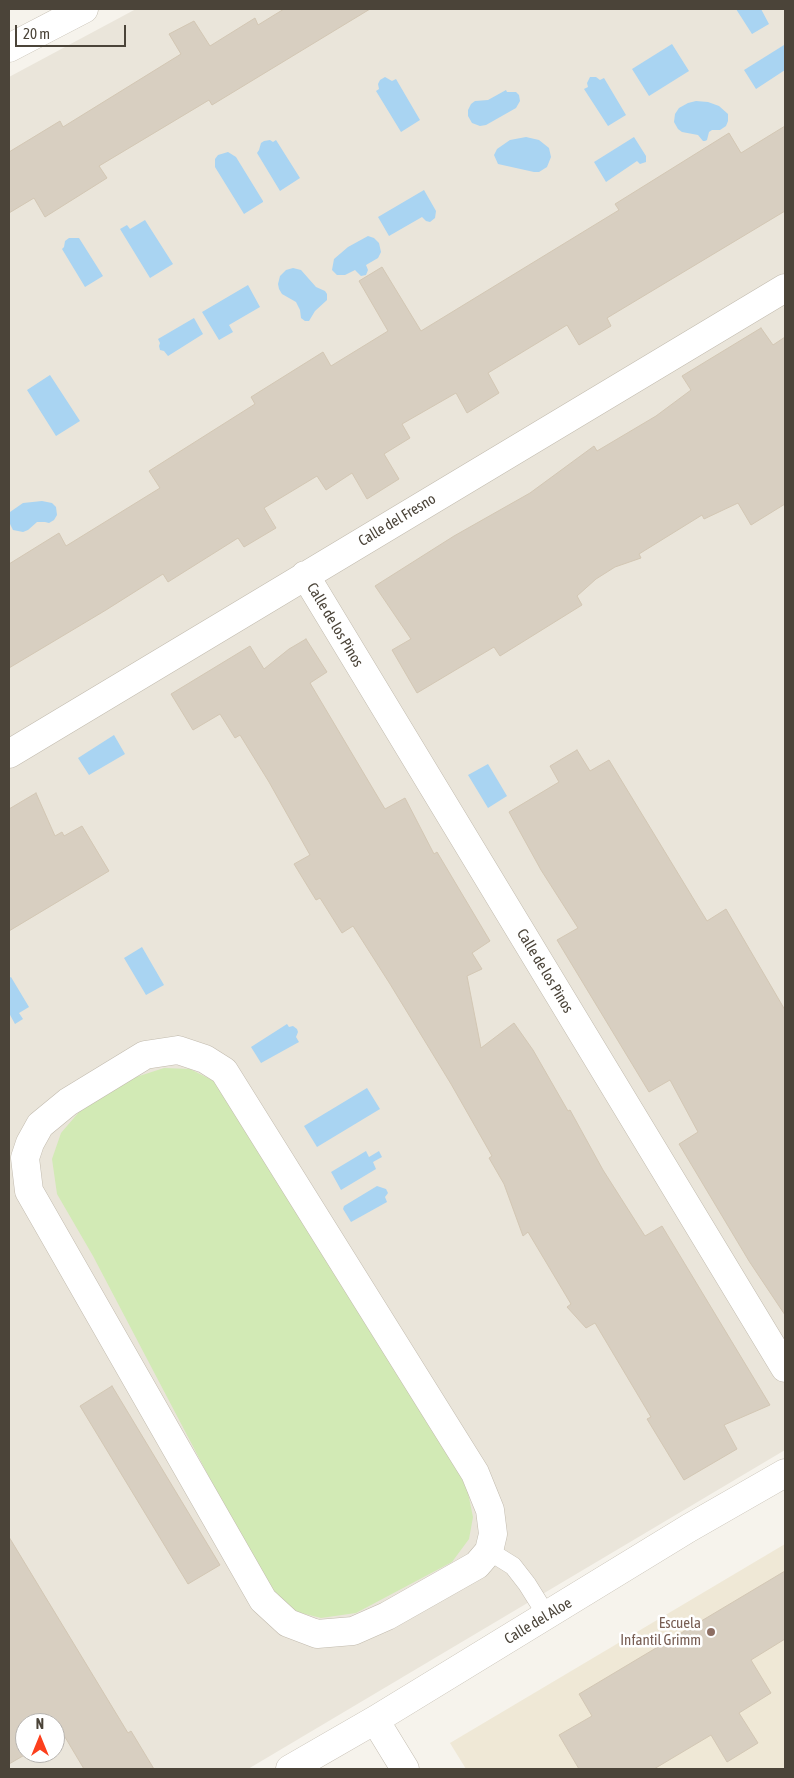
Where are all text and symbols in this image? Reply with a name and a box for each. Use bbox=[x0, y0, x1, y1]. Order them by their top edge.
scale bar bbox=[18, 15, 129, 47]
text: 20 m bbox=[23, 25, 50, 42]
street label: Calle del Fresno bbox=[355, 490, 439, 550]
street label: Calle de los Pinos bbox=[303, 580, 367, 670]
street label: Calle de los Pinos bbox=[513, 926, 577, 1016]
street label: Calle del Aloe bbox=[501, 1594, 575, 1648]
place label: Escuela Infantil Grimm bbox=[620, 1614, 701, 1649]
marker: Escuela Infantil Grimm bbox=[705, 1626, 717, 1638]
north arrow bbox=[15, 1713, 65, 1763]
text: N bbox=[36, 1716, 44, 1732]

